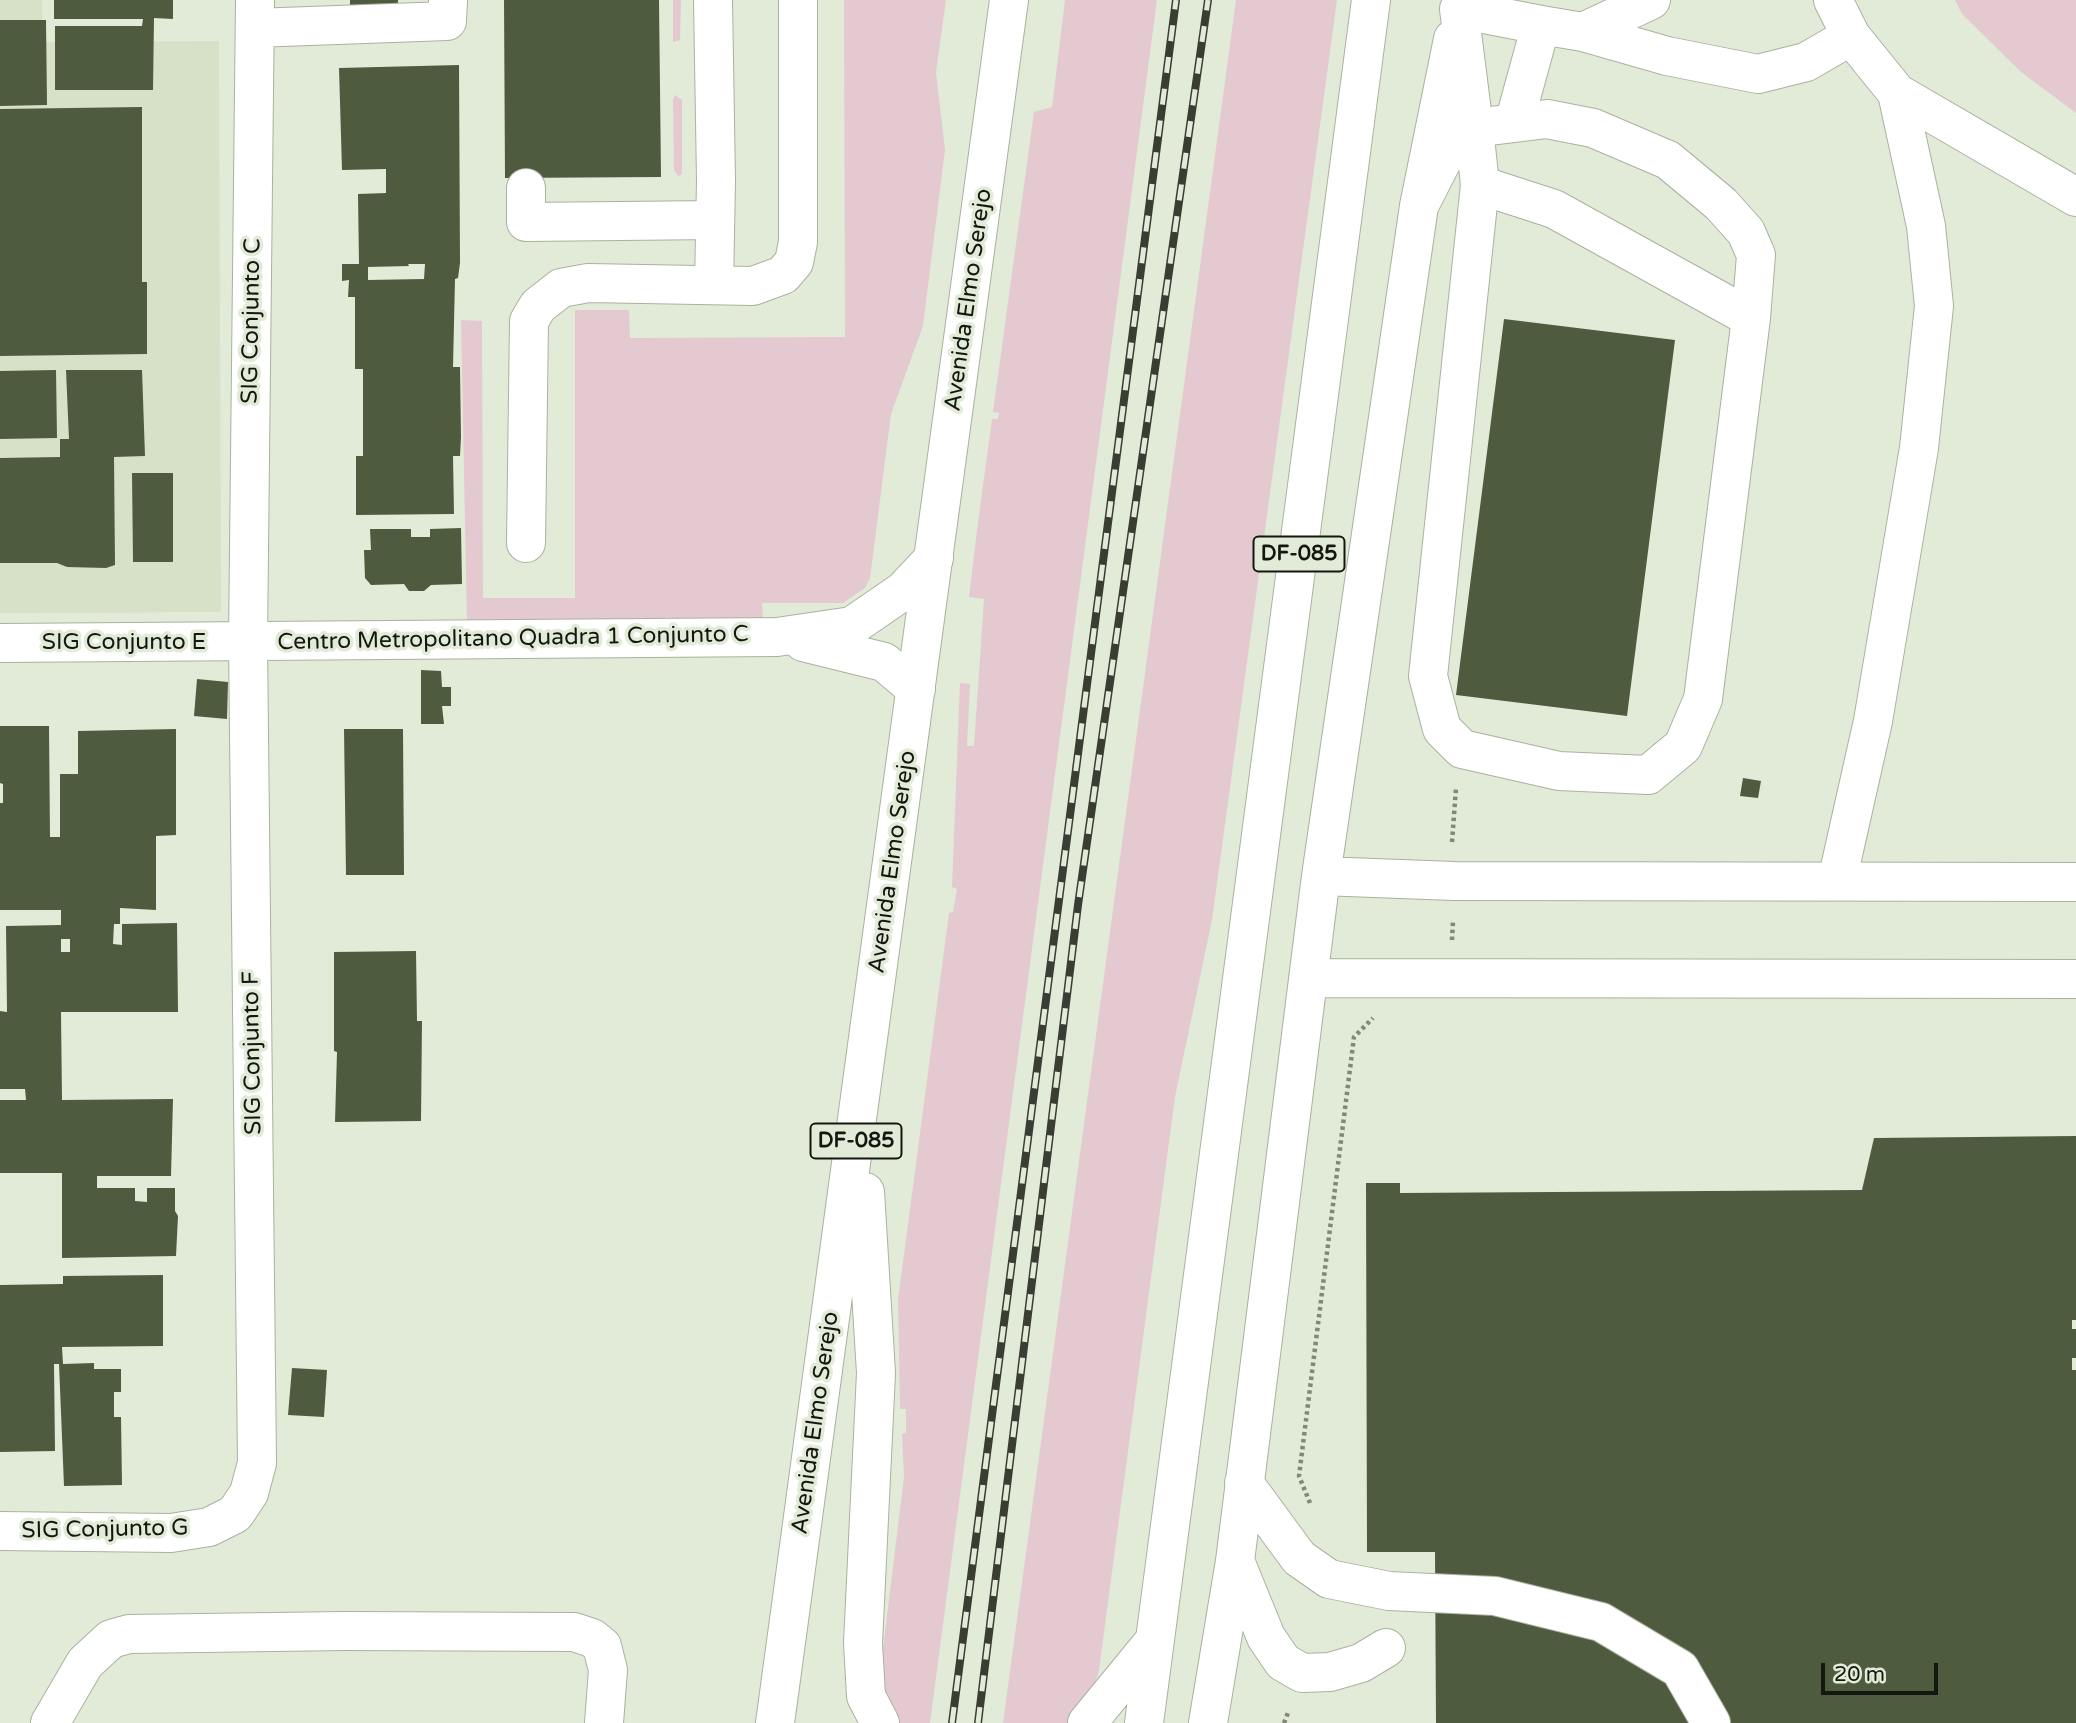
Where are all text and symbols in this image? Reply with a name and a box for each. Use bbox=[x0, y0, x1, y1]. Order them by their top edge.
street label: Avenida Elmo Serejo bbox=[940, 187, 998, 413]
street label: SIG Conjunto C bbox=[237, 238, 267, 404]
road number: DF-085 bbox=[1254, 536, 1344, 572]
street label: Centro Metropolitano Quadra 1 Conjunto C bbox=[277, 621, 749, 657]
street label: SIG Conjunto E bbox=[42, 629, 206, 657]
street label: Avenida Elmo Serejo bbox=[864, 749, 922, 975]
street label: SIG Conjunto F bbox=[238, 971, 268, 1135]
road number: DF-085 bbox=[810, 1124, 902, 1158]
street label: Avenida Elmo Serejo bbox=[787, 1310, 845, 1536]
street label: SIG Conjunto G bbox=[21, 1515, 189, 1545]
scale bar bbox=[1824, 1650, 1941, 1694]
text: 20 m bbox=[1834, 1662, 1885, 1687]

